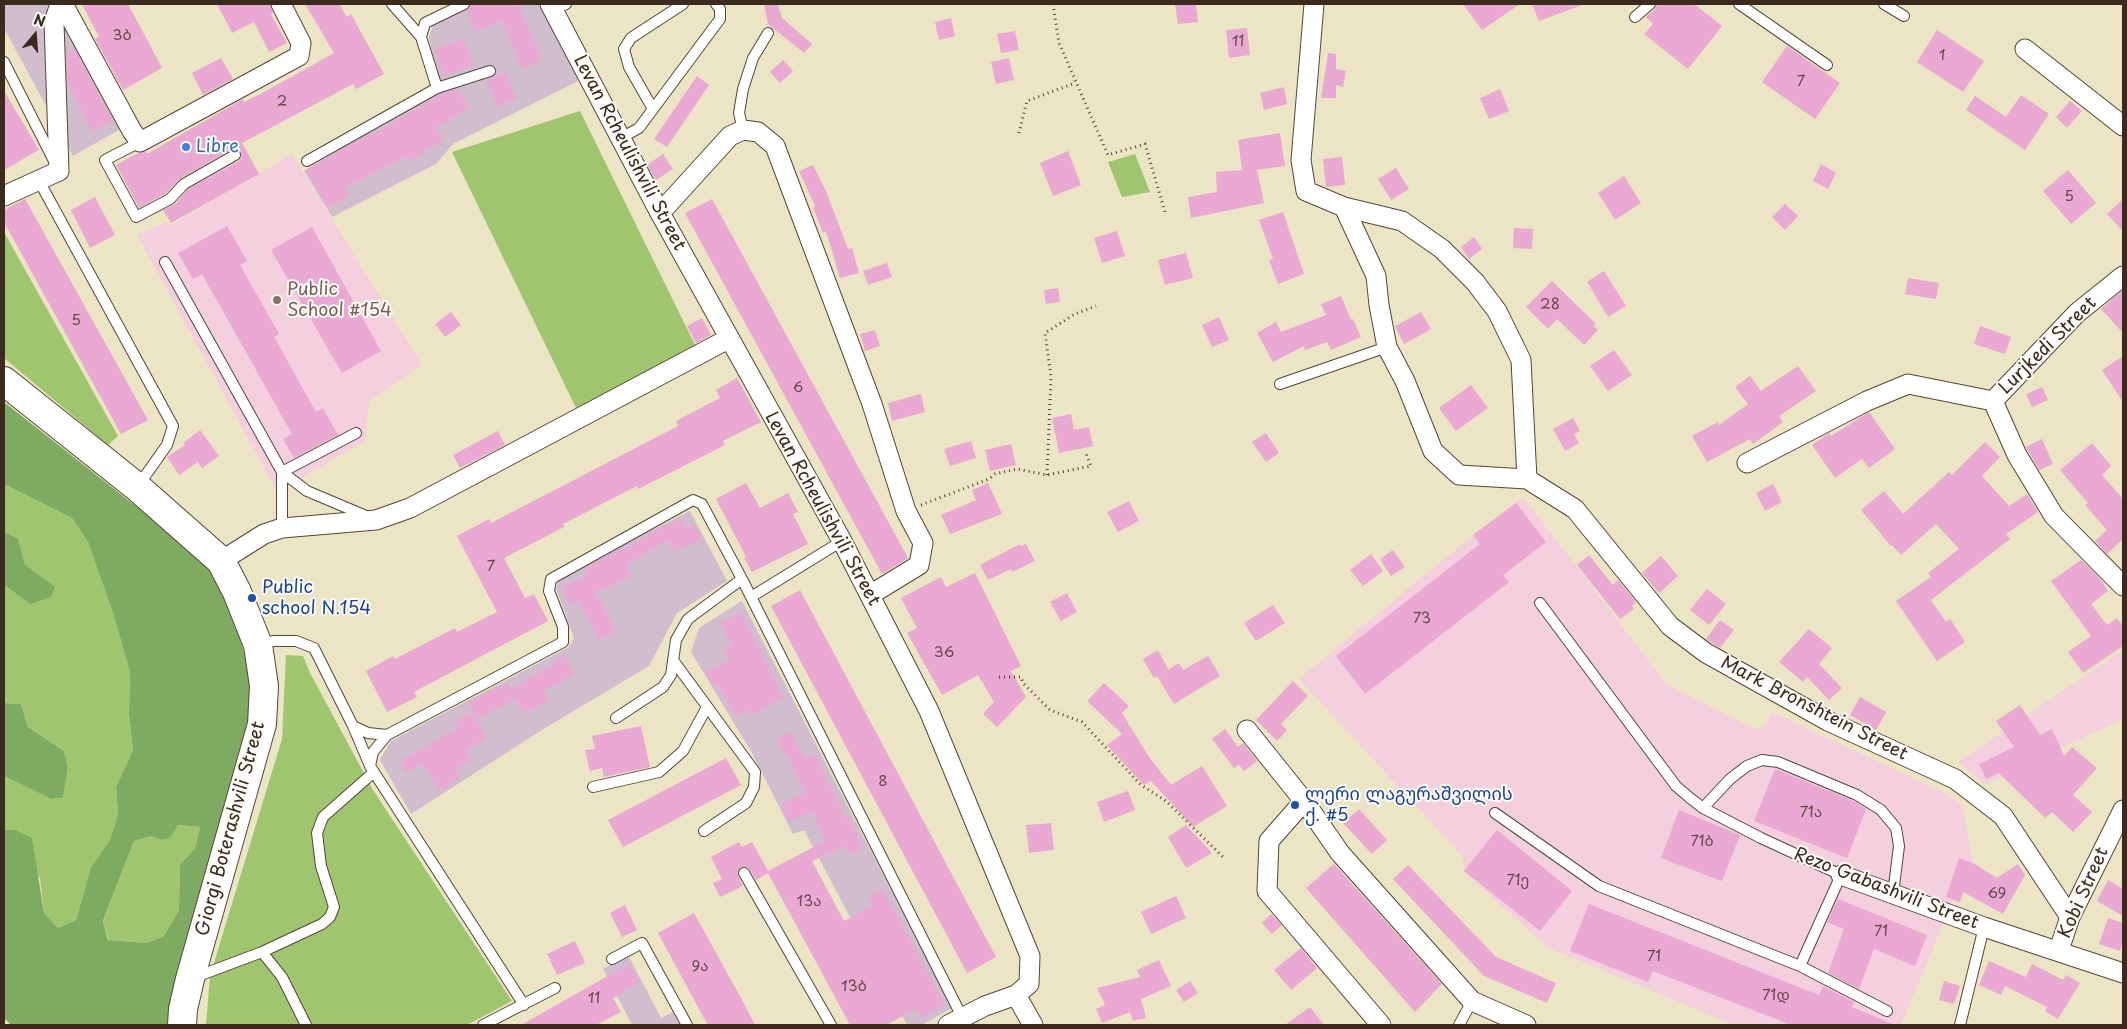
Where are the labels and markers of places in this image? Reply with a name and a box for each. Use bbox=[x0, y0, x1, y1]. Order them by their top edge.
place label: Libre bbox=[196, 136, 239, 158]
marker: Libre bbox=[180, 141, 192, 153]
place label: Public School #154 bbox=[287, 279, 392, 322]
marker: Public School #154 bbox=[271, 294, 283, 306]
place label: Public school N.154 bbox=[262, 577, 371, 620]
marker: Public school N.154 bbox=[246, 592, 258, 604]
place label: ლერი ლაგურაშვილის ქ. #5 bbox=[1305, 784, 1513, 826]
marker: ლერი ლაგურაშვილის ქ. #5 bbox=[1289, 799, 1301, 811]

